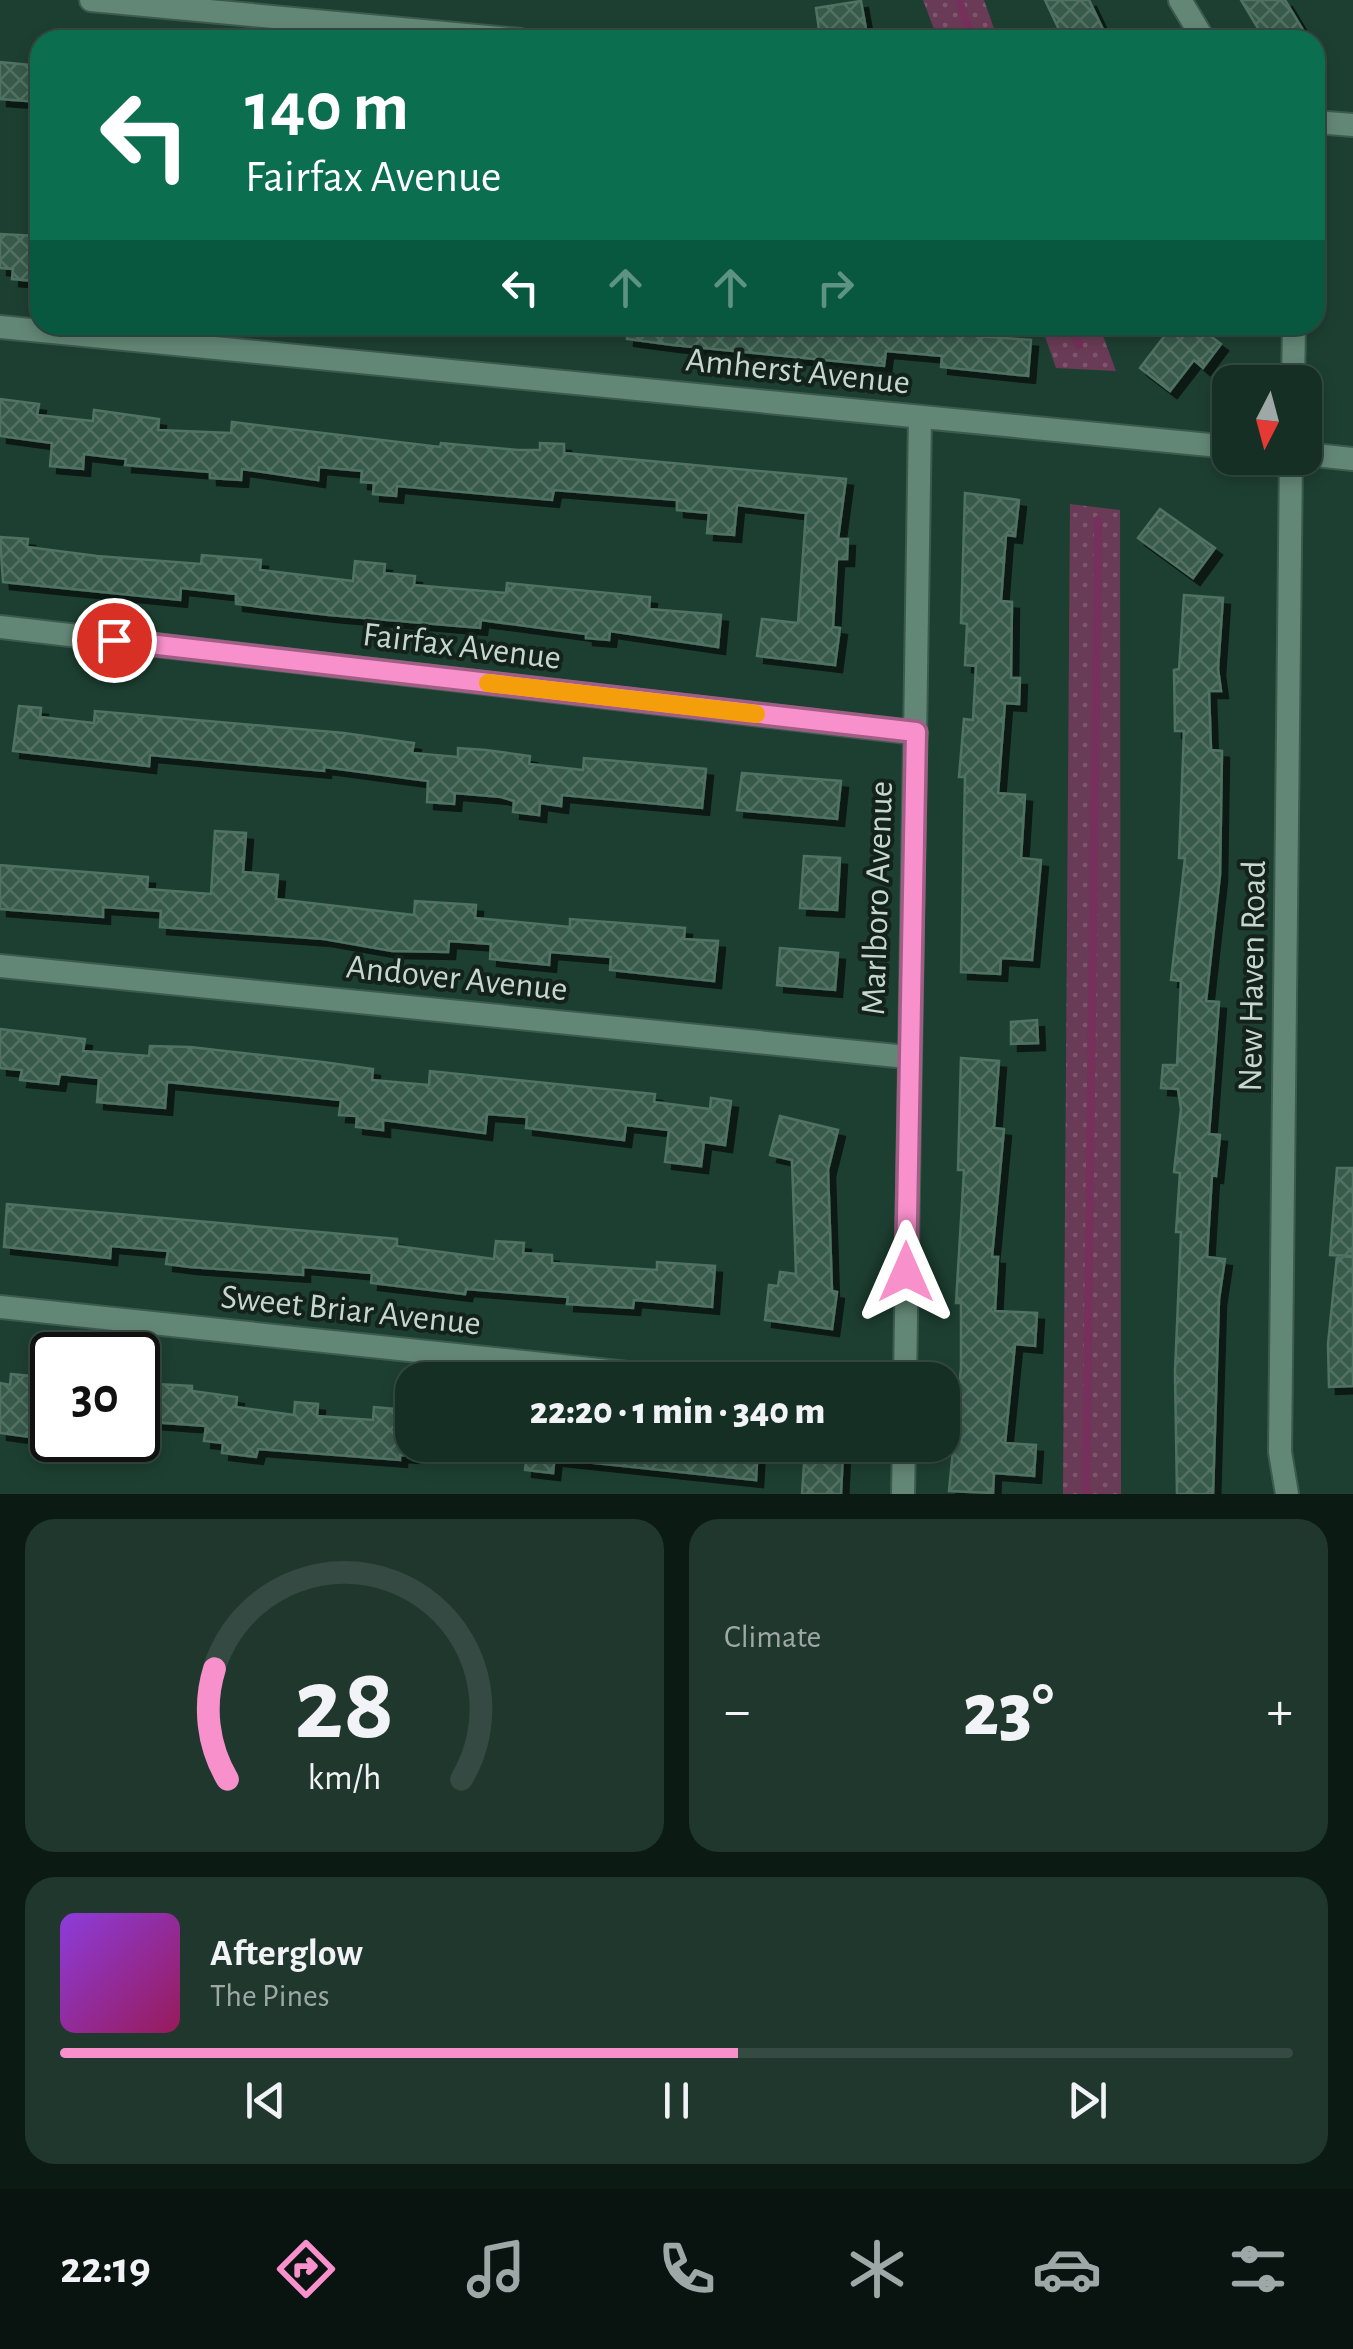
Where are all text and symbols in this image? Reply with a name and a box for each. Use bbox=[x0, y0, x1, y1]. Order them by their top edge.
icon: left bbox=[80, 70, 210, 200]
text: 140 m bbox=[245, 73, 409, 143]
text: Fairfax Avenue bbox=[245, 155, 502, 200]
icon: left bbox=[493, 260, 548, 315]
icon: ahead bbox=[598, 260, 653, 315]
icon: ahead bbox=[703, 260, 758, 315]
icon: right bbox=[808, 260, 863, 315]
street label: Amherst Avenue bbox=[684, 342, 912, 401]
north arrow bbox=[1212, 365, 1322, 475]
map controls bbox=[1212, 365, 1322, 475]
pin bbox=[72, 598, 157, 683]
icon: arrive bbox=[87, 613, 142, 668]
street label: Fairfax Avenue bbox=[361, 617, 563, 676]
street label: Marlboro Avenue bbox=[856, 780, 899, 1016]
street label: New Haven Road bbox=[1233, 860, 1272, 1092]
street label: Andover Avenue bbox=[344, 949, 569, 1008]
position arrow bbox=[854, 1220, 958, 1324]
street label: Sweet Briar Avenue bbox=[219, 1279, 483, 1342]
speed limit sign: 30 bbox=[30, 1332, 160, 1462]
text: 22:20 · 1 min · 340 m bbox=[530, 1393, 825, 1431]
text: Climate bbox=[724, 1621, 821, 1653]
text: 28 bbox=[294, 1654, 395, 1758]
text: 23° bbox=[963, 1674, 1054, 1749]
text: − bbox=[724, 1684, 750, 1739]
text: + bbox=[1267, 1684, 1293, 1739]
text: km/h bbox=[308, 1760, 381, 1796]
text: Afterglow bbox=[210, 1935, 363, 1973]
text: The Pines bbox=[210, 1980, 330, 2012]
icon: previous bbox=[238, 2073, 293, 2128]
icon: pause bbox=[649, 2073, 704, 2128]
icon: next bbox=[1060, 2073, 1115, 2128]
icon: directions bbox=[271, 2234, 341, 2304]
icon: music bbox=[461, 2234, 531, 2304]
icon: phone bbox=[652, 2234, 722, 2304]
icon: climate bbox=[842, 2234, 912, 2304]
icon: car bbox=[1032, 2234, 1102, 2304]
icon: filters bbox=[1223, 2234, 1293, 2304]
text: 22:19 bbox=[60, 2246, 151, 2291]

